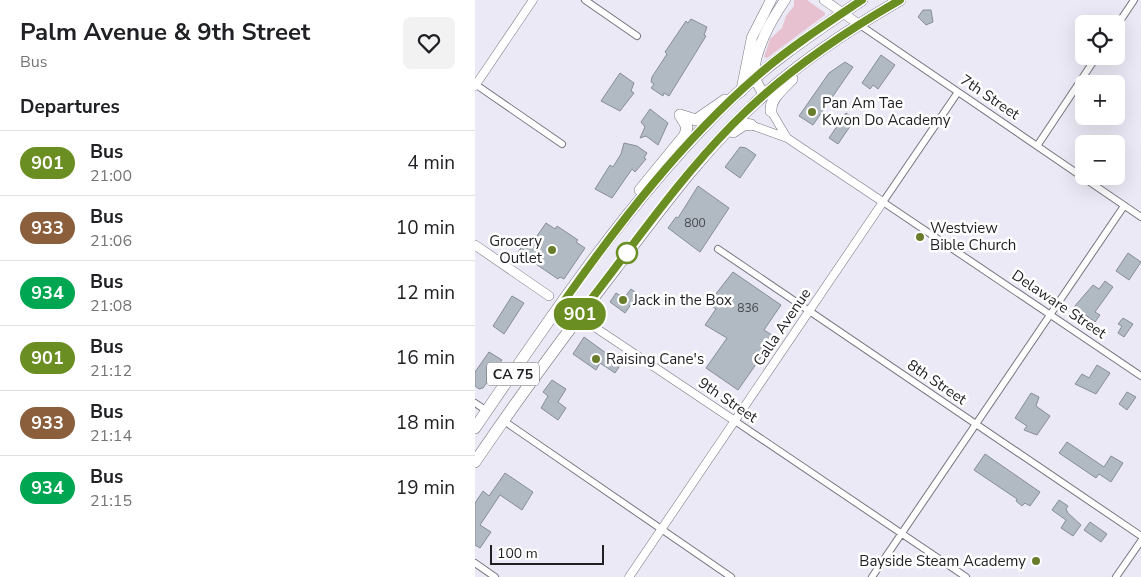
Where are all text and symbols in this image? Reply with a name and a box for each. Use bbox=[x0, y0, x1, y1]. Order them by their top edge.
map controls bbox=[1075, 15, 1125, 185]
button: locate bbox=[1075, 15, 1125, 65]
text: Palm Avenue & 9th Street bbox=[20, 16, 310, 48]
button: heart bbox=[403, 17, 455, 69]
text: Bus bbox=[20, 51, 48, 73]
street label: 7th Street bbox=[956, 70, 1024, 125]
button: + bbox=[1075, 75, 1125, 125]
place label: Pan Am Tae Kwon Do Academy bbox=[822, 93, 951, 130]
text: Departures bbox=[20, 94, 120, 120]
marker: Pan Am Tae Kwon Do Academy bbox=[806, 106, 818, 118]
button: − bbox=[1075, 135, 1125, 185]
text: Bus bbox=[90, 139, 123, 165]
text: 4 min bbox=[407, 150, 455, 176]
text: 901 bbox=[31, 151, 64, 175]
text: 21:00 bbox=[90, 165, 132, 187]
text: Bus bbox=[90, 204, 123, 230]
text: 10 min bbox=[396, 215, 455, 241]
house number: 800 bbox=[684, 215, 706, 231]
text: 933 bbox=[31, 216, 64, 240]
place label: Westview Bible Church bbox=[930, 218, 1016, 255]
text: 21:06 bbox=[90, 230, 132, 252]
place label: Grocery Outlet bbox=[489, 231, 543, 268]
marker: Westview Bible Church bbox=[914, 231, 926, 243]
unlabelled marker bbox=[616, 242, 638, 264]
marker: Grocery Outlet bbox=[546, 244, 558, 256]
street label: Delaware Street bbox=[1008, 265, 1111, 343]
text: Bus bbox=[90, 269, 123, 295]
text: 12 min bbox=[396, 280, 455, 306]
text: 934 bbox=[31, 281, 64, 305]
street label: Calla Avenue bbox=[749, 284, 815, 370]
place label: Jack in the Box bbox=[632, 290, 732, 310]
marker: Jack in the Box bbox=[617, 294, 629, 306]
text: 21:08 bbox=[90, 295, 132, 317]
line badge: 901 bbox=[551, 298, 609, 330]
house number: 836 bbox=[737, 300, 759, 316]
text: 901 bbox=[564, 302, 596, 326]
text: Bus bbox=[90, 334, 123, 360]
text: 16 min bbox=[396, 345, 455, 371]
text: 901 bbox=[31, 346, 64, 370]
place label: Raising Cane's bbox=[606, 349, 704, 369]
marker: Raising Cane's bbox=[590, 353, 602, 365]
street label: 8th Street bbox=[903, 355, 971, 410]
text: 21:12 bbox=[90, 360, 132, 382]
road number: CA 75 bbox=[487, 362, 539, 386]
street label: 9th Street bbox=[694, 373, 762, 428]
text: Bus bbox=[90, 399, 123, 425]
text: 18 min bbox=[396, 410, 455, 436]
text: 933 bbox=[31, 411, 64, 435]
text: 21:14 bbox=[90, 425, 132, 447]
text: Bus bbox=[90, 464, 123, 490]
text: 19 min bbox=[396, 475, 455, 501]
text: 934 bbox=[31, 476, 64, 500]
text: 21:15 bbox=[90, 490, 132, 512]
scale bar bbox=[490, 542, 604, 565]
text: 100 m bbox=[497, 544, 538, 563]
place label: Bayside Steam Academy bbox=[859, 551, 1026, 571]
marker: Bayside Steam Academy bbox=[1030, 555, 1042, 567]

